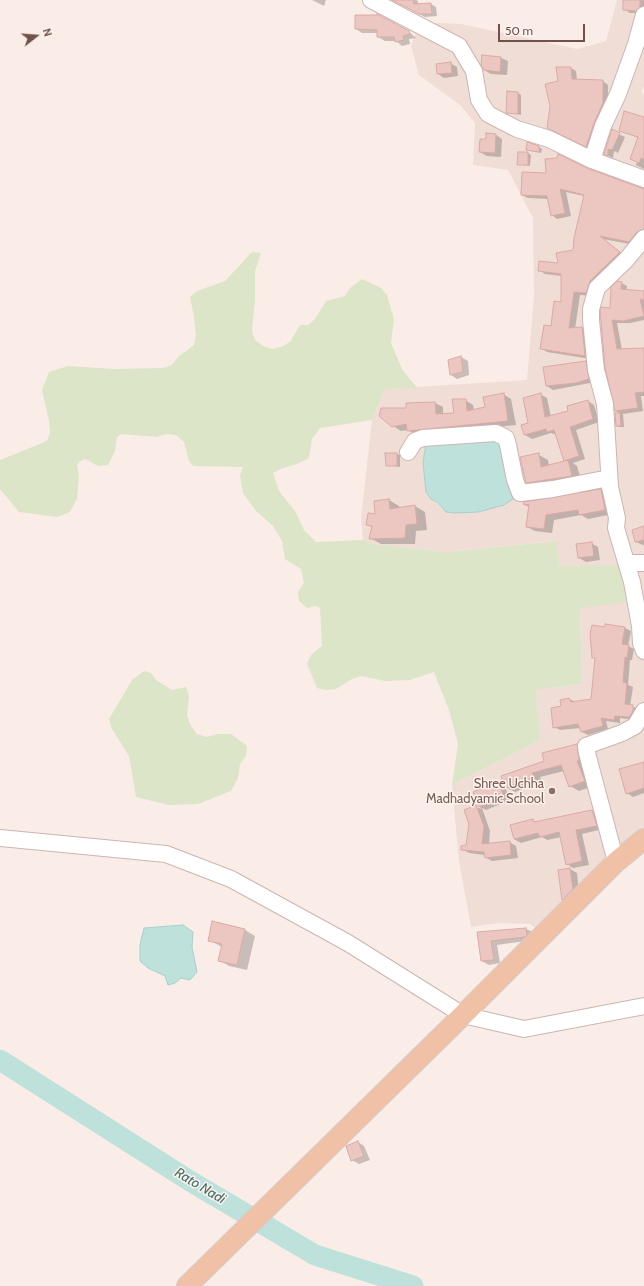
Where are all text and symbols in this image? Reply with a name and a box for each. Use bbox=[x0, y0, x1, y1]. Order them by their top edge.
north arrow bbox=[16, 16, 56, 56]
scale bar bbox=[500, 16, 587, 42]
text: 50 m bbox=[505, 23, 533, 38]
text: N bbox=[40, 27, 55, 38]
place label: Shree Uchha Madhadyamic School bbox=[426, 776, 544, 807]
marker: Shree Uchha Madhadyamic School bbox=[547, 786, 557, 796]
water label: Rato Nadi bbox=[172, 1164, 228, 1208]

